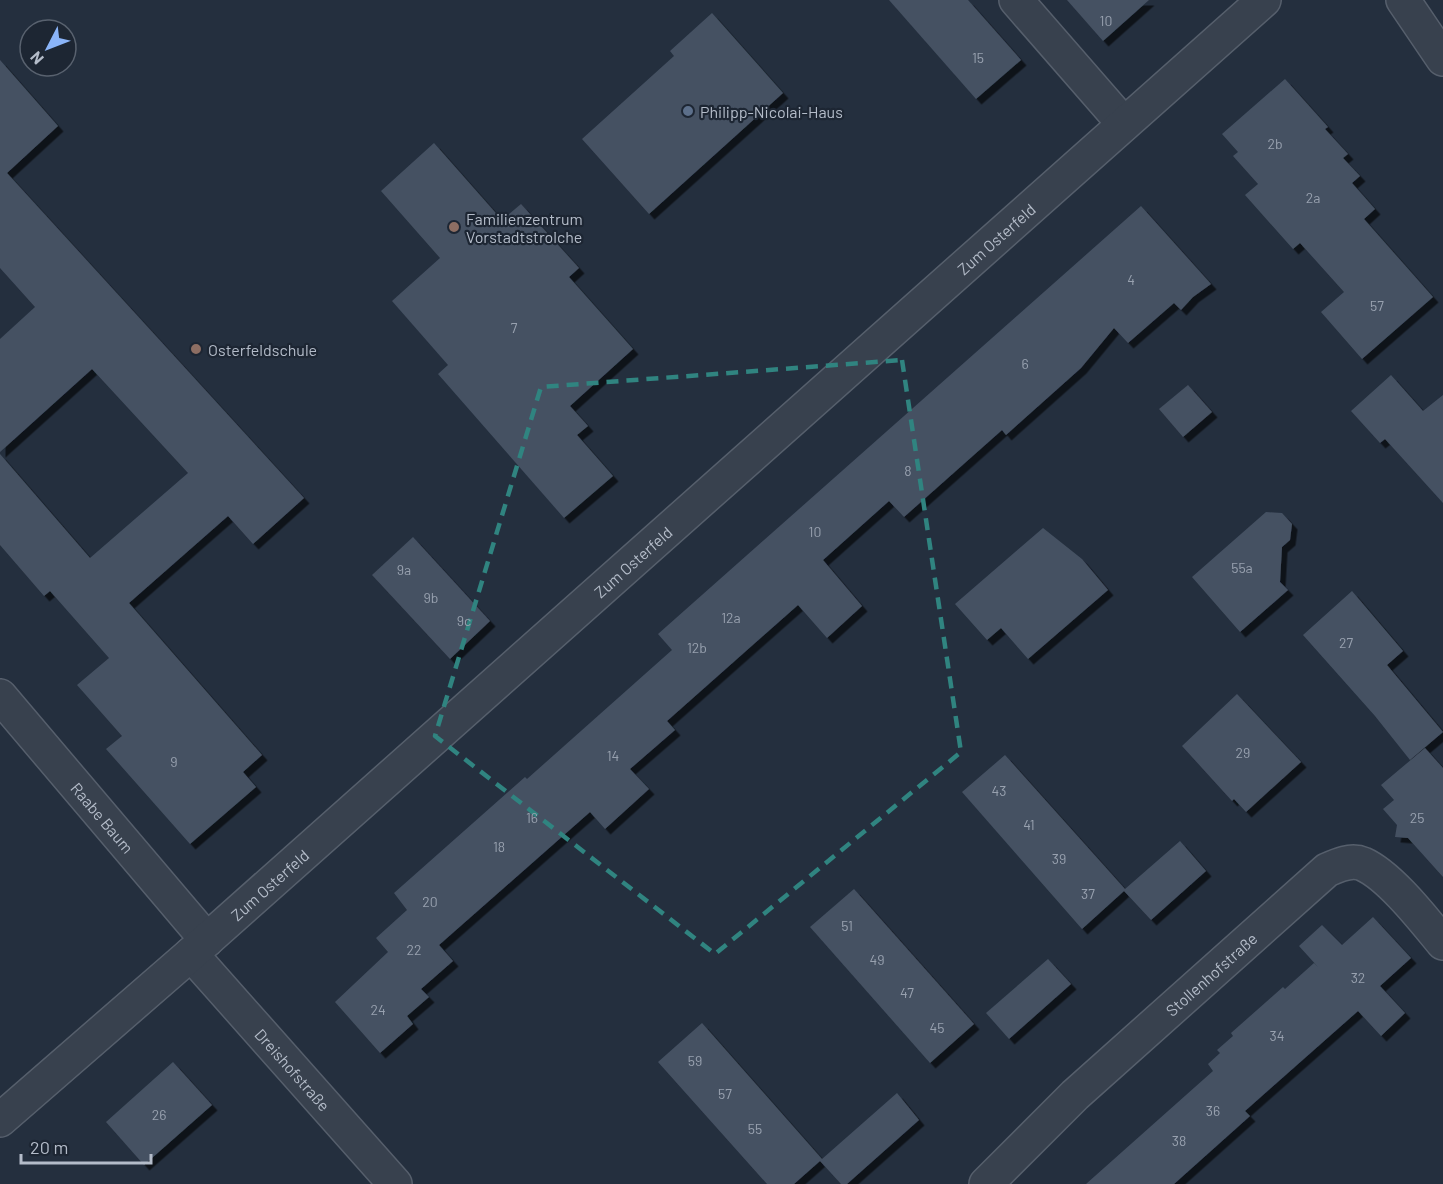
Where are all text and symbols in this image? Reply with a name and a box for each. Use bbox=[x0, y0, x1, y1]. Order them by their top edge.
house number: 10 bbox=[1100, 12, 1112, 29]
north arrow bbox=[18, 18, 78, 78]
text: N bbox=[26, 48, 47, 69]
house number: 15 bbox=[972, 49, 984, 66]
place label: Philipp-Nicolai-Haus bbox=[700, 102, 843, 121]
marker: Philipp-Nicolai-Haus bbox=[681, 104, 695, 118]
house number: 2b bbox=[1267, 135, 1283, 152]
house number: 2a bbox=[1306, 189, 1320, 206]
street label: Zum Osterfeld bbox=[953, 199, 1039, 278]
place label: Familienzentrum Vorstadtstrolche bbox=[466, 209, 583, 246]
marker: Familienzentrum Vorstadtstrolche bbox=[447, 220, 461, 234]
house number: 4 bbox=[1127, 271, 1135, 288]
house number: 57 bbox=[1370, 297, 1384, 314]
house number: 7 bbox=[511, 319, 518, 336]
place label: Osterfeldschule bbox=[208, 340, 317, 359]
marker: Osterfeldschule bbox=[189, 342, 203, 356]
house number: 6 bbox=[1021, 355, 1029, 372]
house number: 8 bbox=[904, 462, 912, 479]
street label: Zum Osterfeld bbox=[590, 522, 675, 601]
house number: 10 bbox=[809, 523, 821, 540]
house number: 55a bbox=[1231, 559, 1253, 576]
house number: 9a bbox=[397, 561, 411, 578]
house number: 9b bbox=[424, 589, 438, 606]
house number: 12a bbox=[721, 609, 741, 626]
house number: 9c bbox=[457, 612, 471, 629]
house number: 27 bbox=[1339, 634, 1353, 651]
house number: 12b bbox=[687, 639, 707, 656]
house number: 29 bbox=[1236, 744, 1250, 761]
house number: 14 bbox=[607, 747, 619, 764]
house number: 9 bbox=[170, 753, 178, 770]
street label: Raabe Baum bbox=[68, 778, 138, 856]
house number: 43 bbox=[992, 782, 1006, 799]
house number: 16 bbox=[526, 809, 538, 826]
house number: 25 bbox=[1410, 809, 1424, 826]
house number: 41 bbox=[1023, 816, 1035, 833]
house number: 18 bbox=[493, 838, 505, 855]
street label: Zum Osterfeld bbox=[227, 845, 312, 924]
house number: 39 bbox=[1052, 850, 1066, 867]
house number: 37 bbox=[1081, 885, 1095, 902]
house number: 20 bbox=[422, 893, 438, 910]
house number: 51 bbox=[841, 917, 853, 934]
street label: Stollenhofstraße bbox=[1161, 928, 1260, 1019]
house number: 22 bbox=[406, 941, 422, 958]
house number: 49 bbox=[869, 951, 885, 968]
house number: 32 bbox=[1351, 969, 1365, 986]
house number: 47 bbox=[900, 984, 914, 1001]
house number: 24 bbox=[370, 1001, 386, 1018]
house number: 45 bbox=[930, 1019, 944, 1036]
street label: Dreishofstraße bbox=[252, 1024, 335, 1114]
house number: 34 bbox=[1270, 1027, 1284, 1044]
house number: 59 bbox=[688, 1052, 702, 1069]
house number: 57 bbox=[718, 1085, 732, 1102]
house number: 36 bbox=[1206, 1102, 1220, 1119]
house number: 26 bbox=[152, 1106, 166, 1123]
house number: 55 bbox=[748, 1120, 762, 1137]
scale bar bbox=[21, 1127, 152, 1165]
house number: 38 bbox=[1172, 1132, 1186, 1149]
text: 20 m bbox=[30, 1136, 68, 1158]

